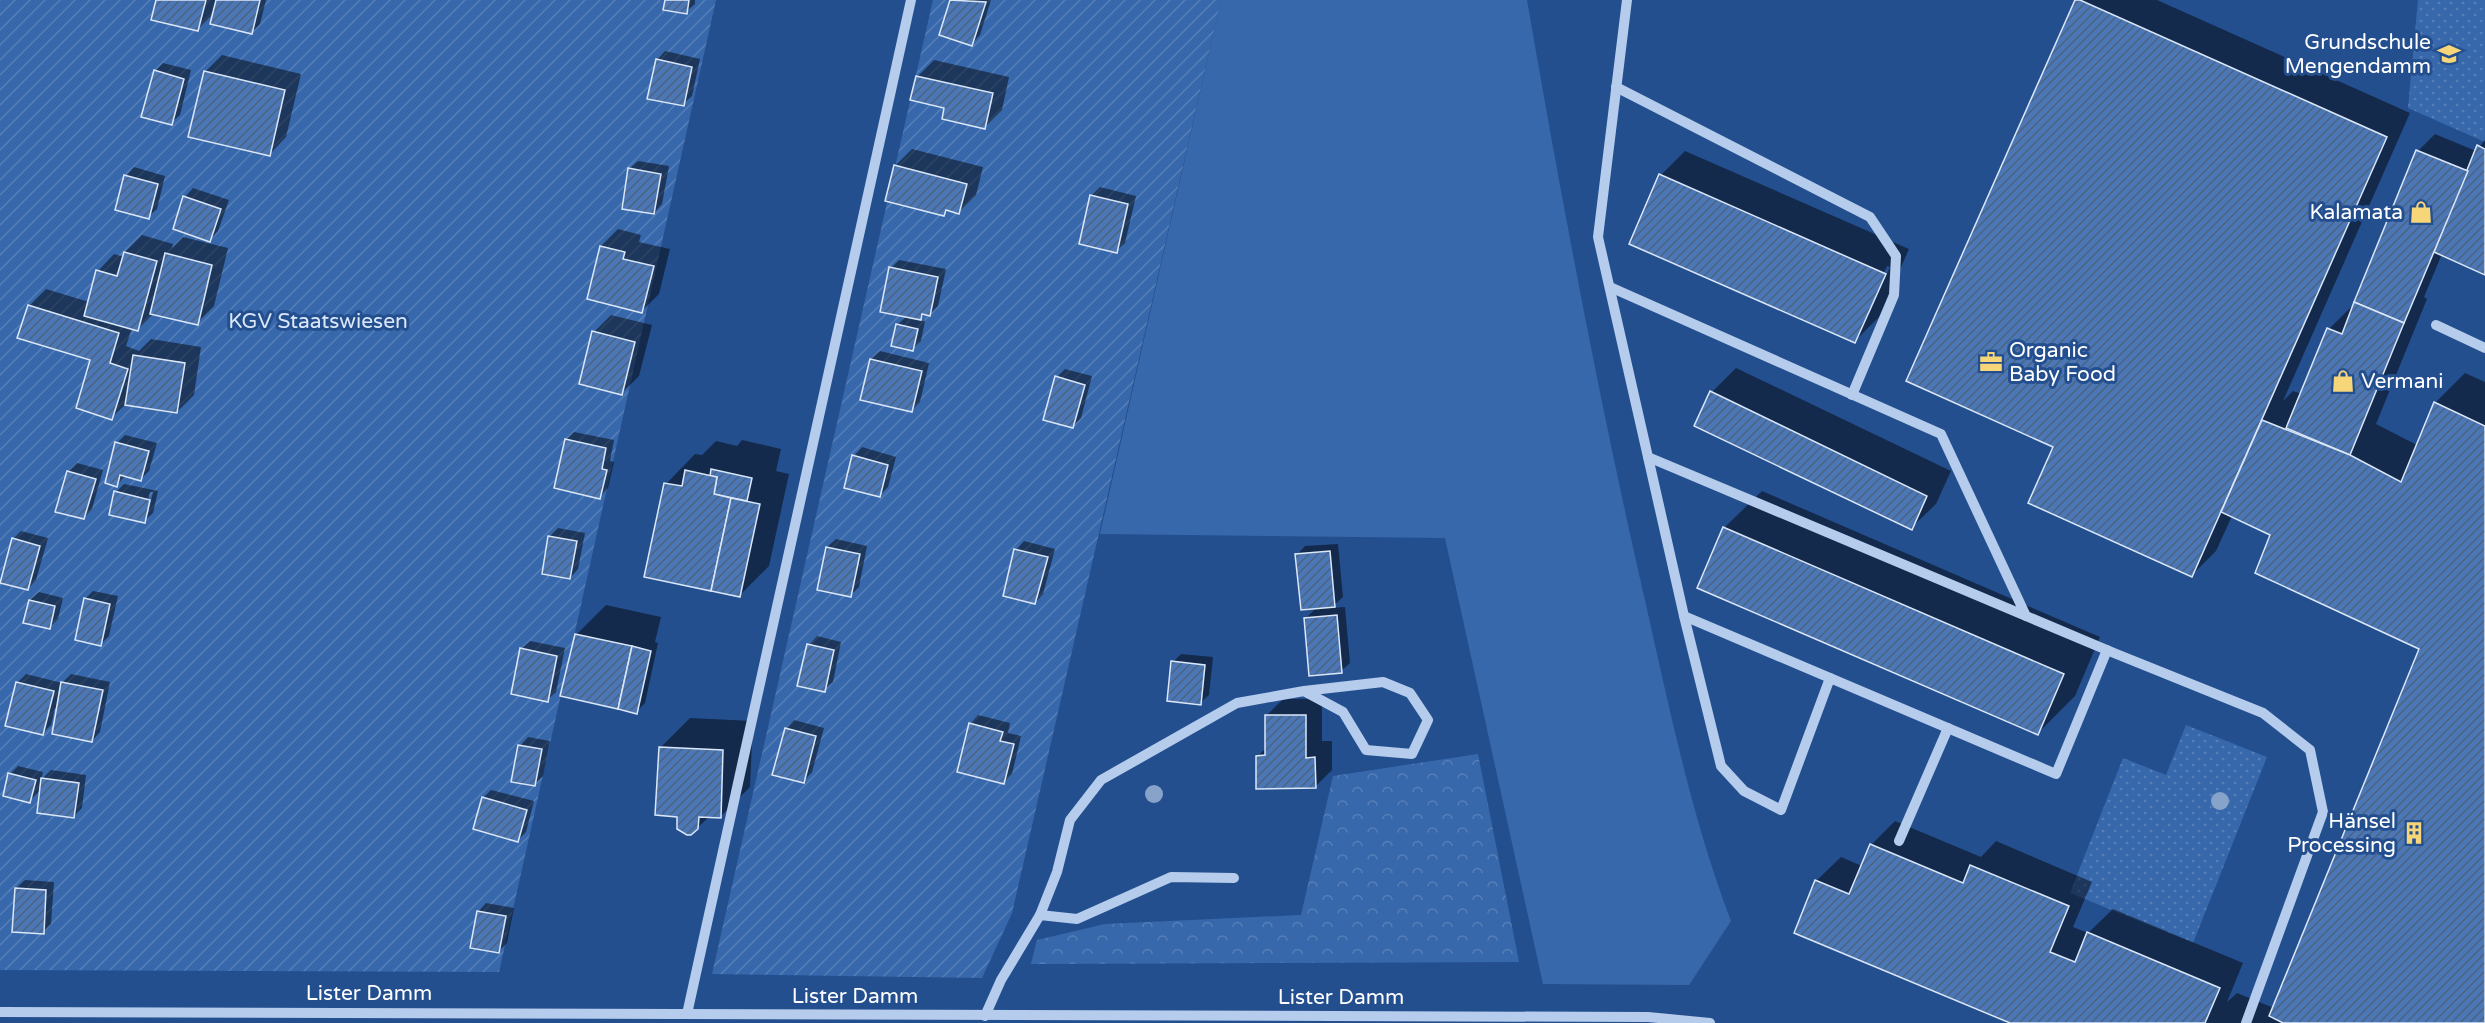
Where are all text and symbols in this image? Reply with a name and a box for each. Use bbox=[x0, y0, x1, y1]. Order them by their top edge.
place label: Grundschule Mengendamm bbox=[2285, 30, 2431, 79]
school or university icon: Grundschule Mengendamm bbox=[2436, 41, 2462, 67]
shop icon: Kalamata bbox=[2408, 199, 2434, 225]
place label: Kalamata bbox=[2309, 200, 2403, 225]
park label: KGV Staatswiesen bbox=[228, 309, 408, 334]
place label: Organic Baby Food bbox=[2009, 338, 2116, 387]
office icon: Organic Baby Food bbox=[1978, 349, 2004, 375]
shop icon: Vermani bbox=[2330, 368, 2356, 394]
place label: Vermani bbox=[2361, 369, 2443, 394]
place label: Hänsel Processing bbox=[2287, 809, 2396, 858]
building icon: Hänsel Processing bbox=[2401, 820, 2427, 846]
street label: Lister Damm bbox=[306, 981, 432, 1006]
street label: Lister Damm bbox=[792, 984, 918, 1009]
street label: Lister Damm bbox=[1278, 985, 1404, 1010]

